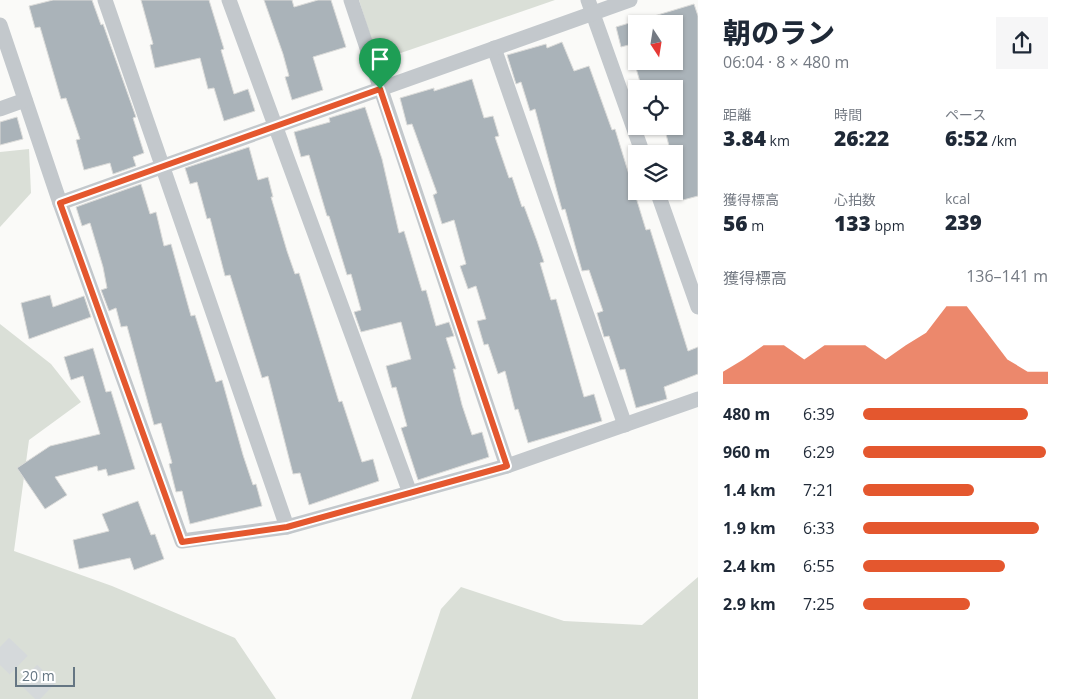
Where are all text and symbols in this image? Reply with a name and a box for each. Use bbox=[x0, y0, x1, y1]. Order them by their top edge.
text: 朝のラン bbox=[723, 13, 835, 51]
north arrow bbox=[628, 15, 682, 70]
map controls bbox=[628, 15, 683, 200]
button: share bbox=[996, 17, 1048, 69]
pin bbox=[359, 38, 401, 89]
icon: arrive bbox=[366, 45, 394, 73]
text: 06:04 · 8 × 480 m bbox=[723, 51, 849, 73]
button: locate bbox=[628, 80, 683, 135]
text: 距離 bbox=[723, 105, 751, 124]
text: 時間 bbox=[834, 105, 862, 124]
text: ペース bbox=[945, 105, 986, 124]
text: 3.84 bbox=[723, 124, 766, 152]
text: 26:22 bbox=[834, 124, 889, 152]
text: 6:52 bbox=[945, 124, 988, 152]
text: km bbox=[766, 131, 790, 150]
text: /km bbox=[988, 131, 1017, 150]
button: layers bbox=[628, 145, 683, 200]
text: kcal bbox=[945, 189, 970, 208]
text: 獲得標高 bbox=[723, 190, 779, 209]
text: 心拍数 bbox=[834, 190, 876, 209]
text: 239 bbox=[945, 208, 982, 236]
text: 56 bbox=[723, 209, 748, 237]
text: 133 bbox=[834, 209, 871, 237]
text: m bbox=[748, 216, 764, 235]
text: bpm bbox=[871, 216, 905, 235]
text: 136–141 m bbox=[966, 265, 1048, 287]
text: 獲得標高 bbox=[723, 267, 787, 289]
text: 480 m bbox=[723, 403, 770, 425]
text: 6:39 bbox=[803, 403, 835, 425]
text: 960 m bbox=[723, 441, 770, 463]
text: 6:29 bbox=[803, 441, 835, 463]
text: 1.4 km bbox=[723, 479, 776, 501]
text: 7:21 bbox=[803, 479, 835, 501]
text: 1.9 km bbox=[723, 517, 776, 539]
text: 6:33 bbox=[803, 517, 835, 539]
text: 2.4 km bbox=[723, 555, 776, 577]
text: 6:55 bbox=[803, 555, 835, 577]
text: 2.9 km bbox=[723, 593, 776, 615]
text: 7:25 bbox=[803, 593, 835, 615]
scale bar bbox=[15, 664, 75, 687]
text: 20 m bbox=[22, 666, 55, 685]

